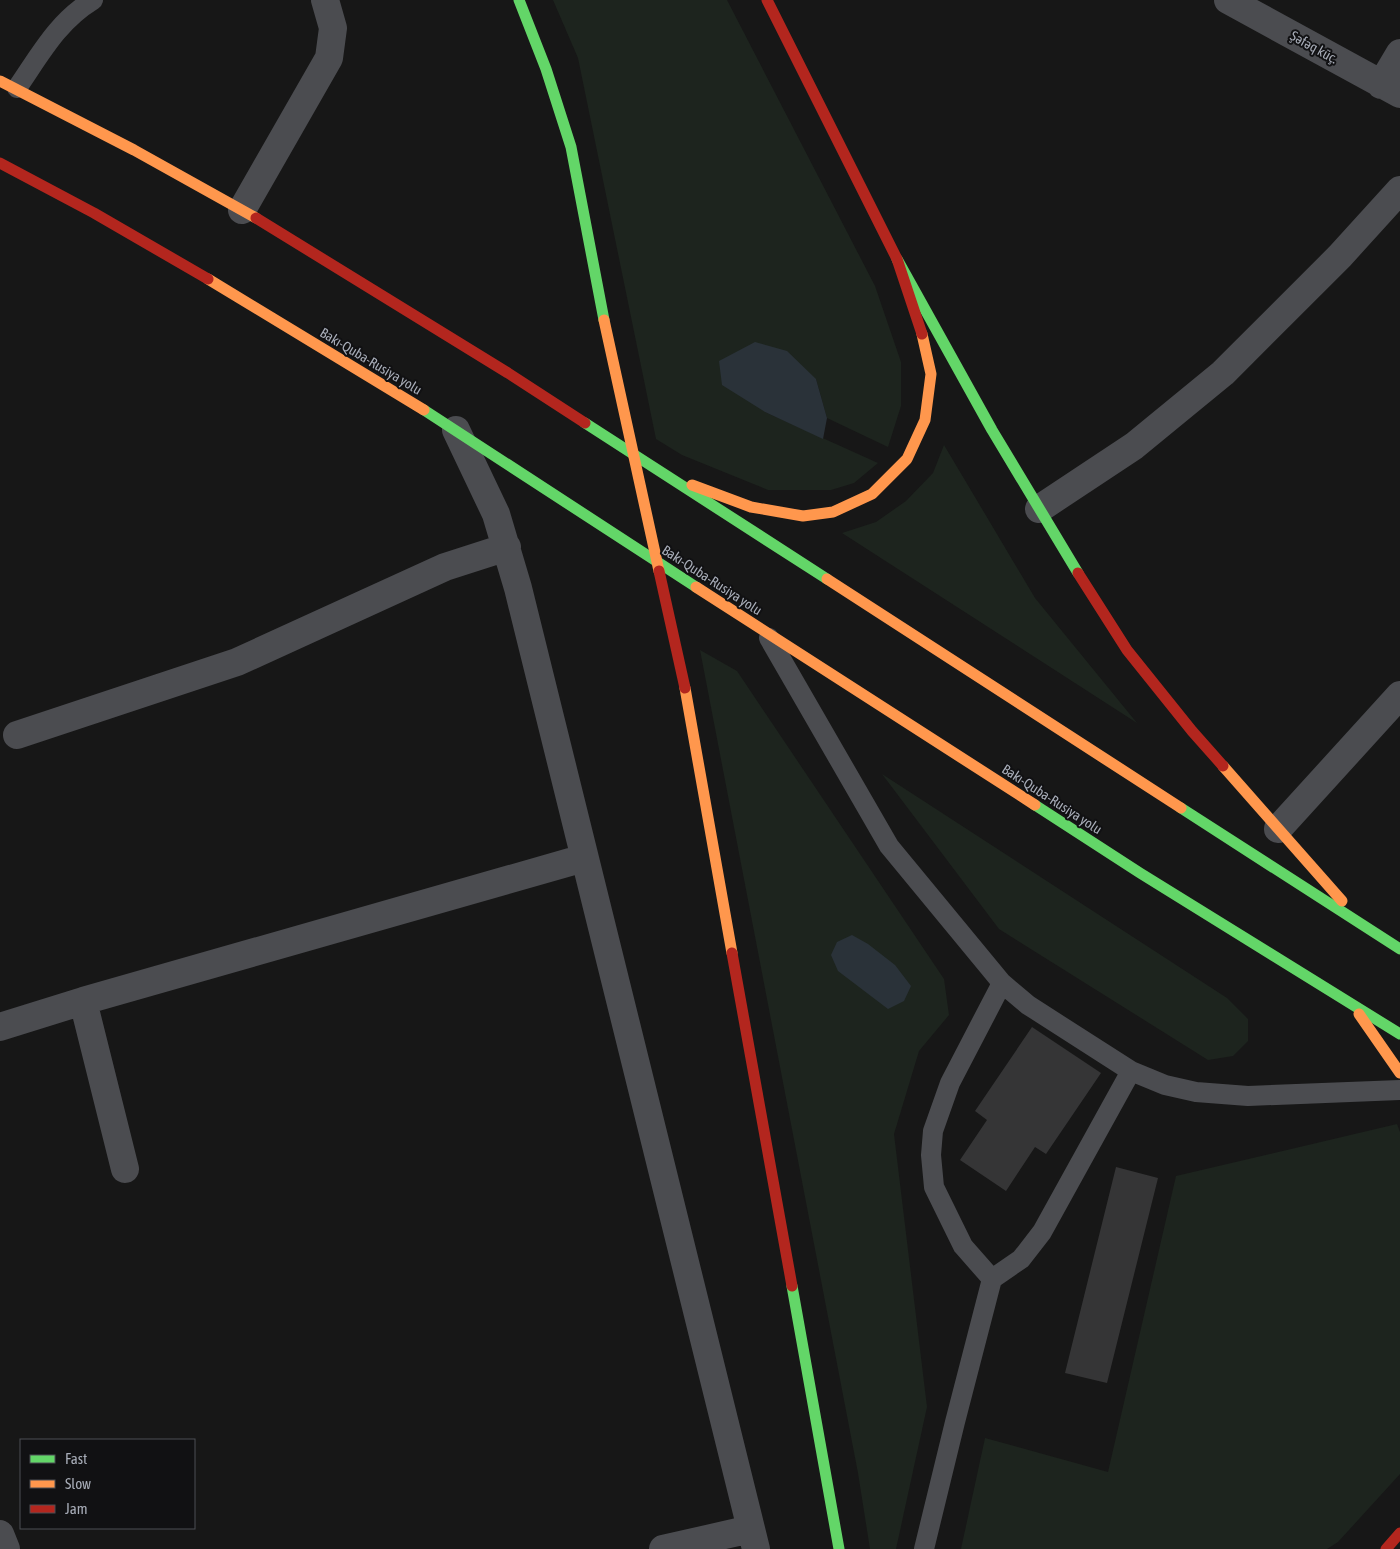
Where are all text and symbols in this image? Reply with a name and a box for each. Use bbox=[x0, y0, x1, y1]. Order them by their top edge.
street label: Şəfəq küç. bbox=[1288, 27, 1340, 67]
street label: Bakı-Quba-Rusiya yolu bbox=[317, 324, 425, 398]
street label: Bakı-Quba-Rusiya yolu bbox=[659, 542, 765, 618]
street label: Bakı-Quba-Rusiya yolu bbox=[999, 761, 1105, 837]
legend bbox=[20, 1439, 195, 1529]
text: Fast bbox=[65, 1450, 87, 1467]
text: Slow bbox=[65, 1475, 91, 1492]
text: Jam bbox=[65, 1500, 88, 1517]

